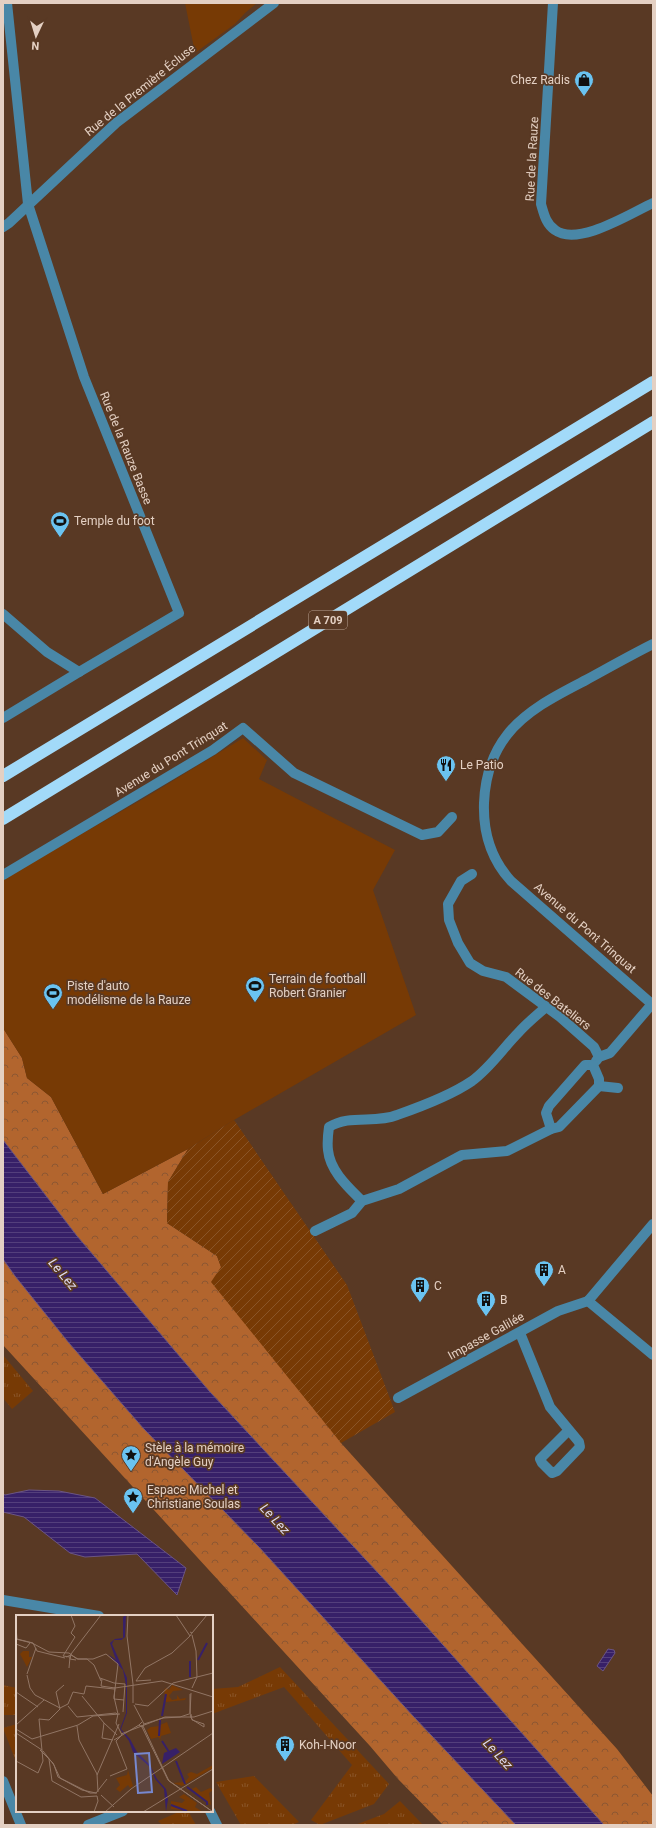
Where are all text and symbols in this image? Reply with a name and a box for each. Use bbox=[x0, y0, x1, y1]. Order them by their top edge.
north arrow bbox=[16, 16, 56, 56]
text: N bbox=[31, 39, 40, 52]
street label: Rue de la Première Écluse bbox=[81, 40, 198, 139]
shop icon: Chez Radis bbox=[573, 69, 595, 97]
place label: Chez Radis bbox=[510, 73, 570, 87]
street label: Rue de la Rauze bbox=[523, 116, 541, 202]
street label: Rue de la Rauze Basse bbox=[97, 390, 155, 506]
sports icon: Temple du foot bbox=[49, 510, 71, 538]
place label: Temple du foot bbox=[74, 514, 155, 528]
road number: A 709 bbox=[309, 611, 347, 629]
street label: Avenue du Pont Trinquat bbox=[112, 718, 230, 799]
restaurant icon: Le Patio bbox=[435, 754, 457, 782]
place label: Le Patio bbox=[460, 758, 504, 772]
street label: Avenue du Pont Trinquat bbox=[531, 880, 639, 976]
street label: Rue des Bateliers bbox=[512, 965, 594, 1033]
place label: Terrain de football Robert Granier bbox=[269, 972, 366, 1000]
sports icon: Terrain de football Robert Granier bbox=[244, 975, 266, 1003]
place label: Piste d'auto modélisme de la Rauze bbox=[67, 979, 191, 1007]
sports icon: Piste d'auto modélisme de la Rauze bbox=[42, 982, 64, 1010]
water label: Le Lez bbox=[46, 1255, 81, 1293]
building icon: A bbox=[533, 1259, 555, 1287]
place label: A bbox=[558, 1263, 566, 1277]
building icon: C bbox=[409, 1275, 431, 1303]
place label: C bbox=[434, 1279, 442, 1293]
building icon: B bbox=[475, 1289, 497, 1317]
place label: B bbox=[500, 1293, 507, 1307]
street label: Impasse Galilée bbox=[445, 1309, 527, 1363]
place label: Stèle à la mémoire d'Angèle Guy bbox=[145, 1441, 244, 1469]
place icon: Stèle à la mémoire d'Angèle Guy bbox=[120, 1444, 142, 1472]
place label: Espace Michel et Christiane Soulas bbox=[147, 1483, 240, 1511]
place icon: Espace Michel et Christiane Soulas bbox=[122, 1486, 144, 1514]
water label: Le Lez bbox=[257, 1501, 293, 1538]
inset map bbox=[16, 1615, 213, 1812]
building icon: Koh-I-Noor bbox=[274, 1734, 296, 1762]
water label: Le Lez bbox=[480, 1736, 516, 1773]
place label: Koh-I-Noor bbox=[299, 1738, 356, 1752]

